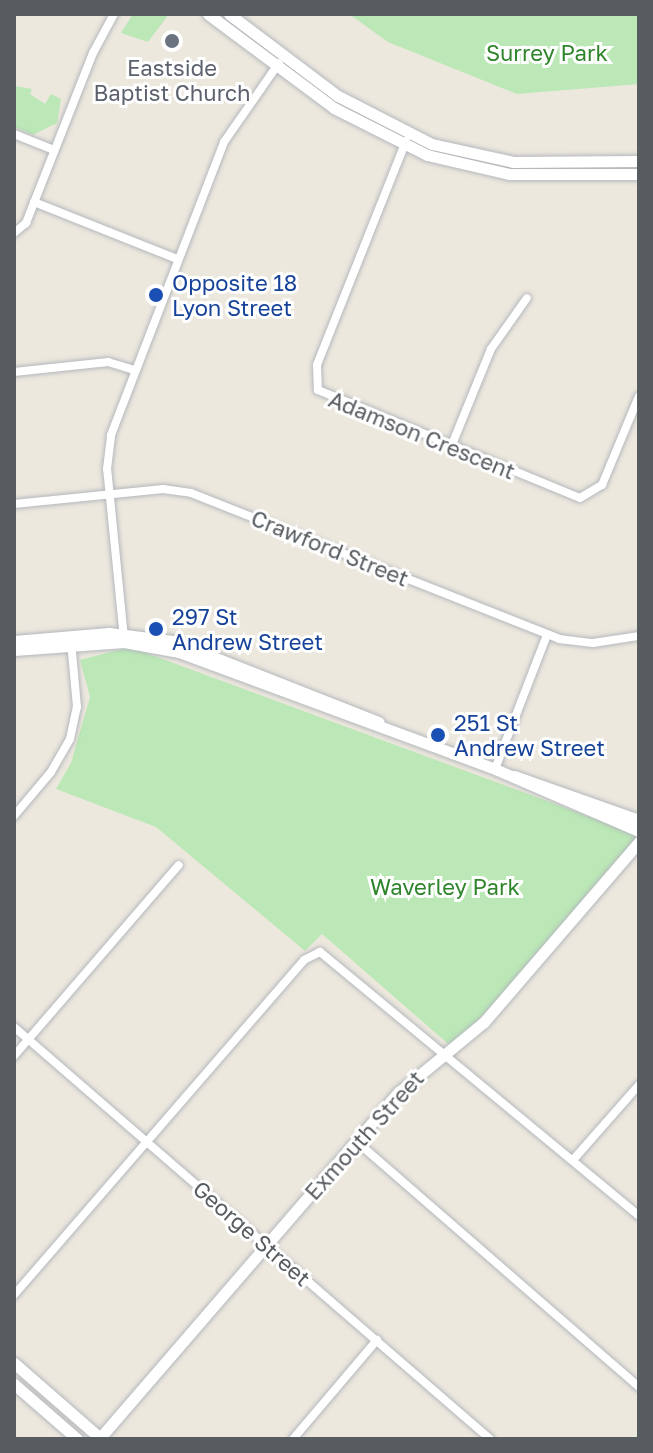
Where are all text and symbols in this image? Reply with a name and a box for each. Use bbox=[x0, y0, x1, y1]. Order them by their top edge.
marker: Eastside Baptist Church bbox=[163, 32, 181, 50]
park label: Surrey Park bbox=[486, 40, 608, 66]
place label: Eastside Baptist Church bbox=[93, 54, 251, 106]
place label: Opposite 18 Lyon Street bbox=[172, 269, 297, 320]
marker: Opposite 18 Lyon Street bbox=[147, 286, 165, 304]
street label: Adamson Crescent bbox=[325, 386, 519, 484]
street label: Crawford Street bbox=[247, 504, 413, 592]
place label: 297 St Andrew Street bbox=[172, 603, 323, 654]
marker: 297 St Andrew Street bbox=[147, 620, 165, 638]
place label: 251 St Andrew Street bbox=[454, 709, 605, 760]
marker: 251 St Andrew Street bbox=[429, 726, 447, 744]
park label: Waverley Park bbox=[370, 874, 520, 900]
street label: Exmouth Street bbox=[299, 1065, 429, 1205]
street label: George Street bbox=[188, 1175, 316, 1291]

